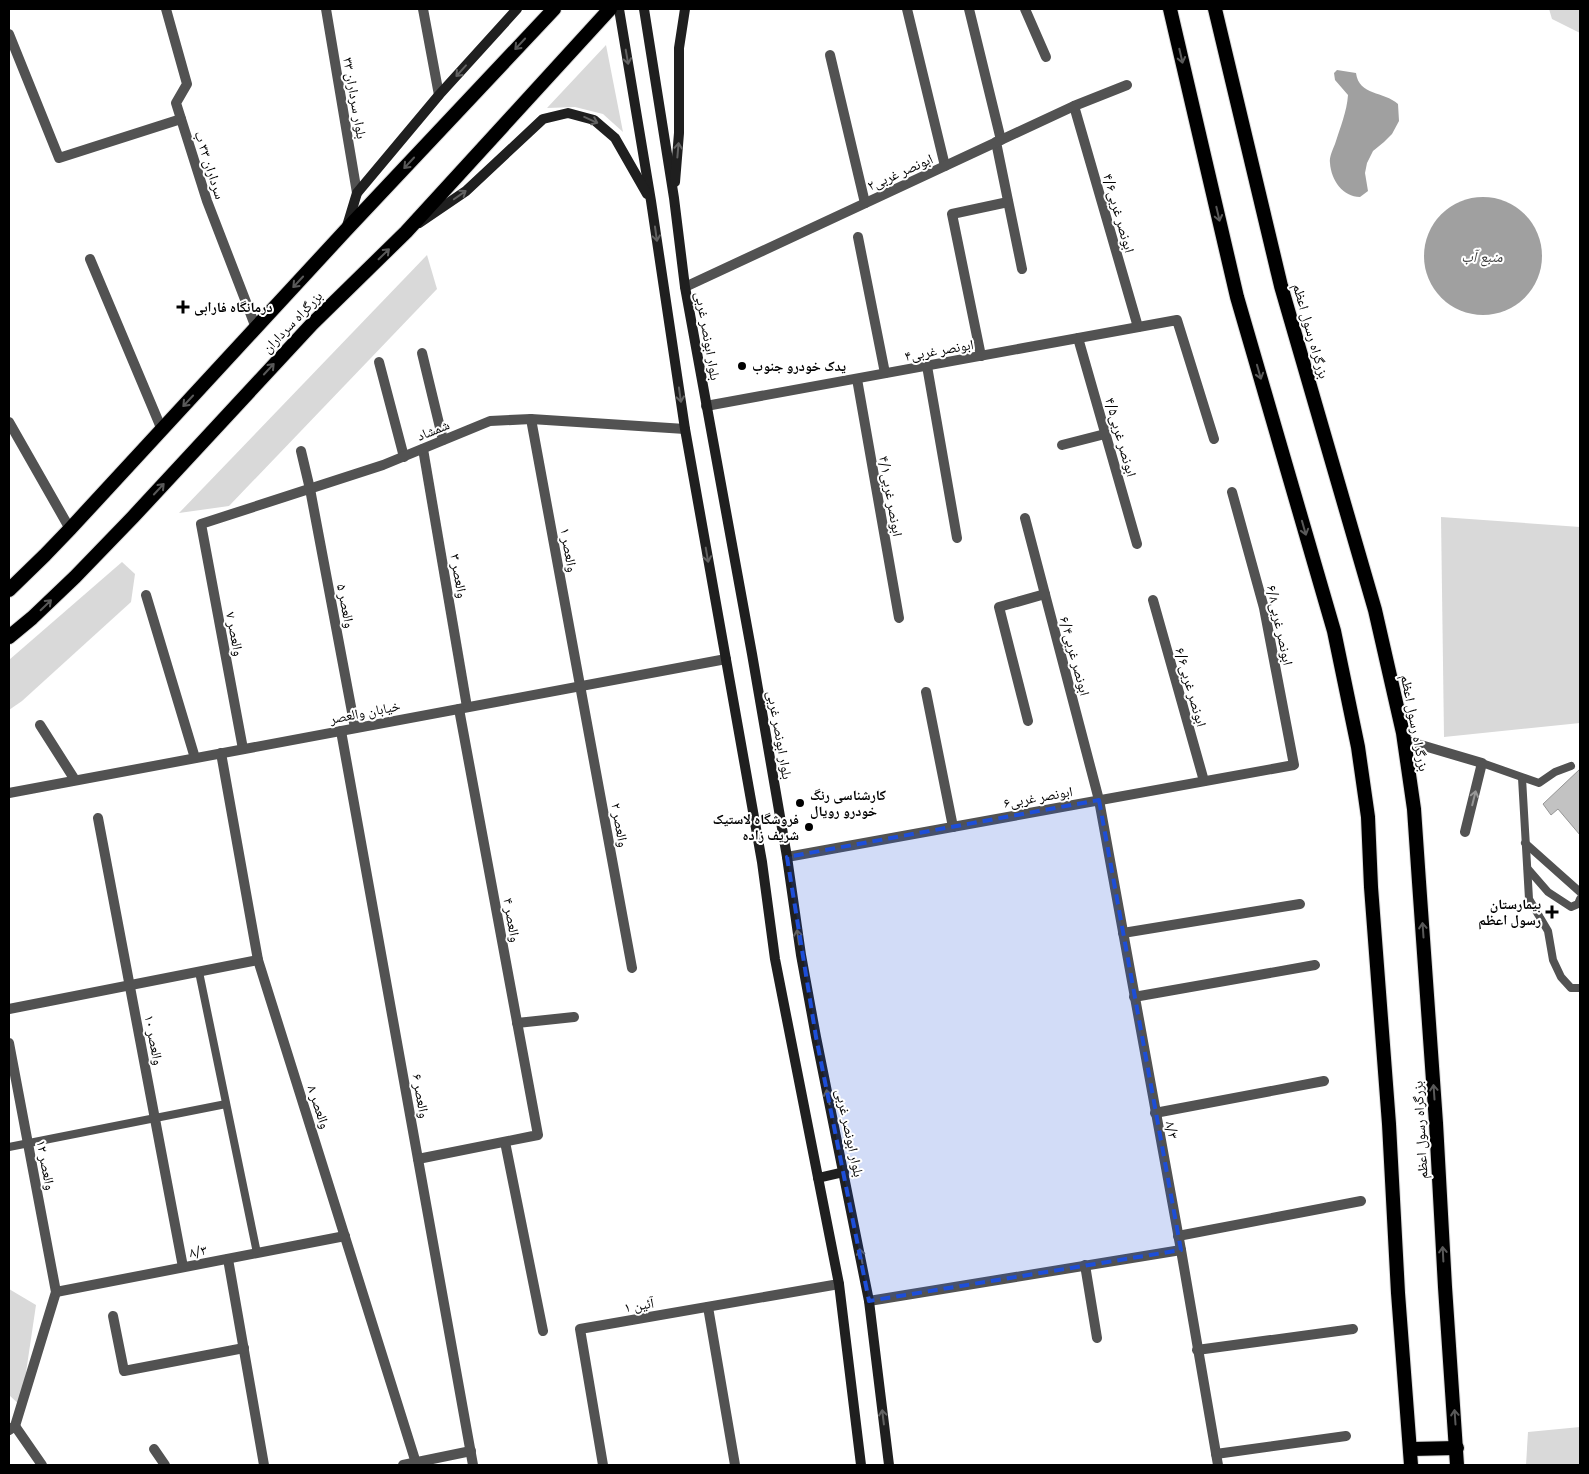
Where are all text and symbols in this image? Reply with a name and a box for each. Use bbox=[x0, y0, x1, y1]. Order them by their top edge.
one-way arrow bbox=[515, 38, 526, 51]
one-way arrow bbox=[622, 48, 632, 64]
one-way arrow bbox=[1177, 48, 1186, 64]
street label: بلوار سرداران ۳۳ bbox=[339, 56, 371, 140]
one-way arrow bbox=[455, 64, 467, 77]
one-way arrow bbox=[583, 116, 598, 126]
street label: سرداران ۳۳ ب bbox=[190, 128, 230, 202]
one-way arrow bbox=[673, 142, 682, 158]
street label: ۲ابونصر غربی bbox=[864, 150, 936, 194]
one-way arrow bbox=[403, 156, 415, 169]
street label: ۴/۶ابونصر غربی bbox=[1099, 171, 1139, 255]
one-way arrow bbox=[453, 190, 467, 200]
one-way arrow bbox=[1214, 206, 1223, 222]
one-way arrow bbox=[651, 226, 661, 242]
water label: منبع آب bbox=[1461, 247, 1503, 267]
one-way arrow bbox=[377, 248, 390, 260]
one-way arrow bbox=[292, 275, 304, 288]
street label: بزرگراه رسول اعظم bbox=[1288, 281, 1333, 381]
street label: بزرگراه سرداران bbox=[258, 287, 326, 357]
street label: بلوار ابونصر غربی bbox=[691, 290, 725, 382]
place label: درمانگاه فارابی bbox=[194, 298, 272, 316]
marker: درمانگاه فارابی bbox=[176, 300, 190, 314]
street label: ۴ابونصر غربی bbox=[903, 335, 975, 365]
place label: یدک خودرو جنوب bbox=[752, 357, 846, 375]
marker: یدک خودرو جنوب bbox=[736, 360, 748, 372]
one-way arrow bbox=[263, 363, 275, 376]
one-way arrow bbox=[1254, 363, 1264, 379]
one-way arrow bbox=[675, 387, 685, 403]
one-way arrow bbox=[182, 395, 194, 407]
street label: ۴/۵ابونصر غربی bbox=[1101, 395, 1141, 479]
street label: شمشاد bbox=[414, 415, 452, 445]
street label: ۴/۱ابونصر غربی bbox=[875, 454, 907, 538]
one-way arrow bbox=[153, 482, 165, 495]
one-way arrow bbox=[1299, 519, 1309, 535]
street label: والعصر ۱ bbox=[556, 526, 582, 574]
one-way arrow bbox=[703, 547, 713, 563]
street label: والعصر ۳ bbox=[446, 552, 472, 600]
street label: والعصر ۵ bbox=[333, 582, 359, 630]
street label: ۶/۸ابونصر غربی bbox=[1263, 583, 1297, 667]
one-way arrow bbox=[39, 599, 52, 611]
street label: والعصر ۷ bbox=[222, 610, 248, 658]
street label: ۶/۴ابونصر غربی bbox=[1056, 614, 1094, 698]
street label: ۶/۶ابونصر غربی bbox=[1171, 645, 1211, 729]
street label: بزرگراه رسول اعظم bbox=[1396, 673, 1433, 773]
street label: بلوار ابونصر غربی bbox=[763, 689, 797, 781]
street label: خیابان والعصر bbox=[327, 696, 402, 728]
street label: ۶ابونصر غربی bbox=[1002, 782, 1074, 812]
place label: کارشناسی رنگ خودرو رویال bbox=[810, 786, 886, 820]
one-way arrow bbox=[1469, 790, 1479, 806]
marker: کارشناسی رنگ خودرو رویال bbox=[794, 797, 806, 809]
street label: والعصر ۲ bbox=[607, 801, 633, 849]
place label: فروشگاه لاستیک شریف زاده bbox=[713, 810, 799, 844]
marker: فروشگاه لاستیک شریف زاده bbox=[803, 821, 815, 833]
place label: بیمارستان رسول اعظم bbox=[1478, 895, 1541, 930]
street label: والعصر ۴ bbox=[499, 896, 525, 944]
marker: بیمارستان رسول اعظم bbox=[1545, 905, 1559, 919]
one-way arrow bbox=[1418, 922, 1427, 938]
one-way arrow bbox=[793, 929, 803, 945]
street label: والعصر ۱۰ bbox=[140, 1013, 168, 1067]
street label: والعصر ۶ bbox=[408, 1072, 434, 1120]
street label: بزرگراه رسول اعظم bbox=[1408, 1080, 1433, 1179]
street label: والعصر ۸ bbox=[304, 1083, 334, 1131]
one-way arrow bbox=[1429, 1085, 1439, 1101]
street label: بلوار ابونصر غربی bbox=[832, 1087, 868, 1179]
one-way arrow bbox=[823, 1089, 833, 1105]
street label: ۸/۳ bbox=[1161, 1119, 1183, 1141]
street label: والعصر ۱۲ bbox=[32, 1138, 60, 1192]
street label: ۸/۳ bbox=[187, 1240, 209, 1262]
one-way arrow bbox=[1439, 1247, 1448, 1263]
one-way arrow bbox=[855, 1248, 865, 1264]
street label: آئین ۱ bbox=[623, 1293, 656, 1316]
one-way arrow bbox=[878, 1409, 888, 1425]
one-way arrow bbox=[1450, 1409, 1459, 1425]

